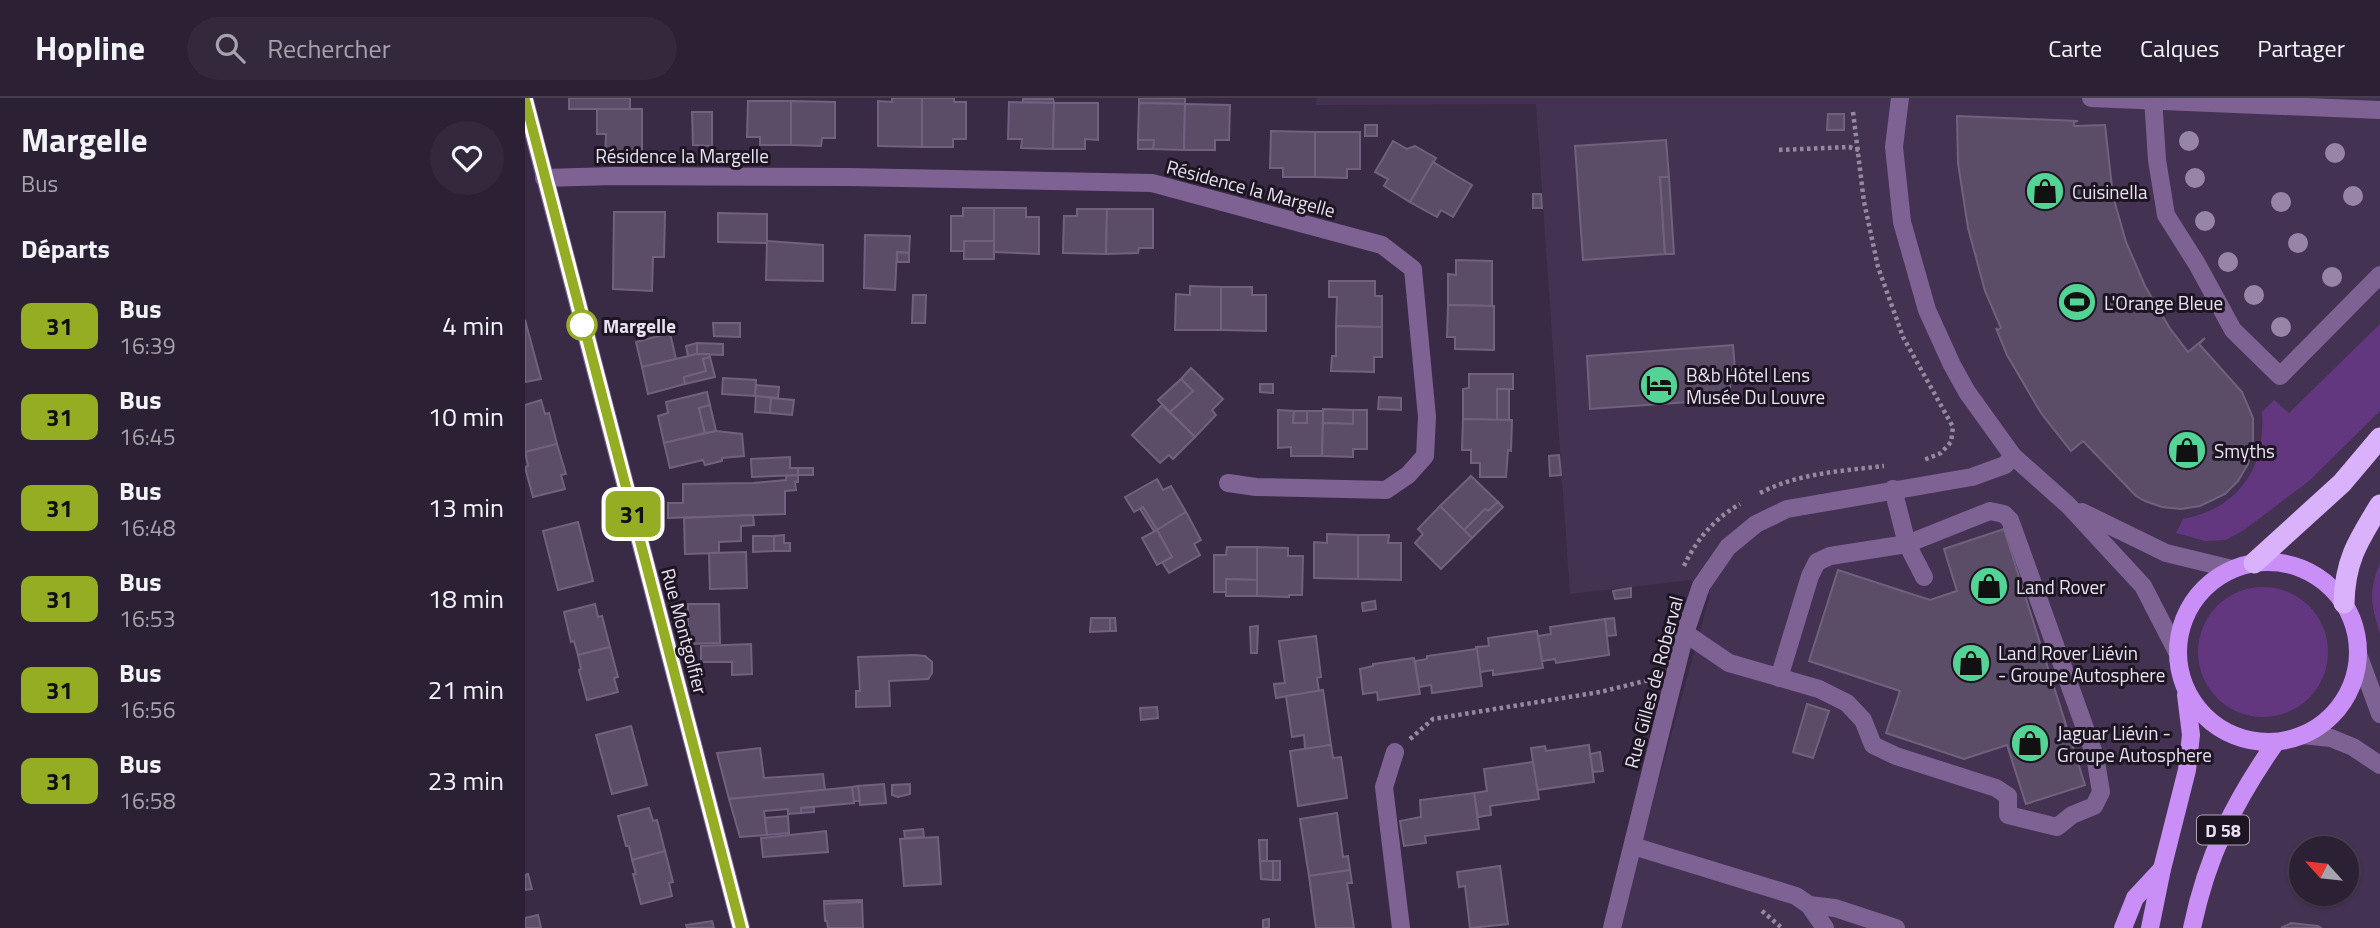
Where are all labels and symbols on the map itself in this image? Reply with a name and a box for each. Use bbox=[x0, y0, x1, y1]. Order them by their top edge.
street label: Résidence la Margelle bbox=[595, 141, 769, 170]
street label: Résidence la Margelle bbox=[1163, 152, 1339, 224]
shop icon: Cuisinella bbox=[2024, 170, 2066, 212]
place label: Cuisinella bbox=[2072, 177, 2148, 206]
sports icon: L'Orange Bleue bbox=[2056, 281, 2098, 323]
place label: L'Orange Bleue bbox=[2104, 288, 2223, 317]
marker: Margelle bbox=[567, 310, 597, 340]
place label: Margelle bbox=[603, 311, 676, 340]
place label: B&b Hôtel Lens Musée Du Louvre bbox=[1686, 360, 1825, 411]
hotel icon: B&b Hôtel Lens Musée Du Louvre bbox=[1638, 364, 1680, 406]
shop icon: Smyths bbox=[2166, 429, 2208, 471]
place label: Smyths bbox=[2214, 436, 2275, 465]
line badge: 31 bbox=[601, 491, 665, 537]
street label: Rue Montgolfier bbox=[654, 565, 716, 697]
shop icon: Land Rover bbox=[1968, 565, 2010, 607]
place label: Land Rover bbox=[2016, 572, 2106, 601]
street label: Rue Gilles de Roberval bbox=[1616, 593, 1690, 771]
place label: Land Rover Liévin - Groupe Autosphere bbox=[1998, 638, 2165, 689]
shop icon: Land Rover Liévin - Groupe Autosphere bbox=[1950, 642, 1992, 684]
place label: Jaguar Liévin - Groupe Autosphere bbox=[2057, 718, 2212, 769]
shop icon: Jaguar Liévin - Groupe Autosphere bbox=[2009, 722, 2051, 764]
road number: D 58 bbox=[2197, 816, 2249, 844]
north arrow bbox=[2289, 836, 2359, 906]

